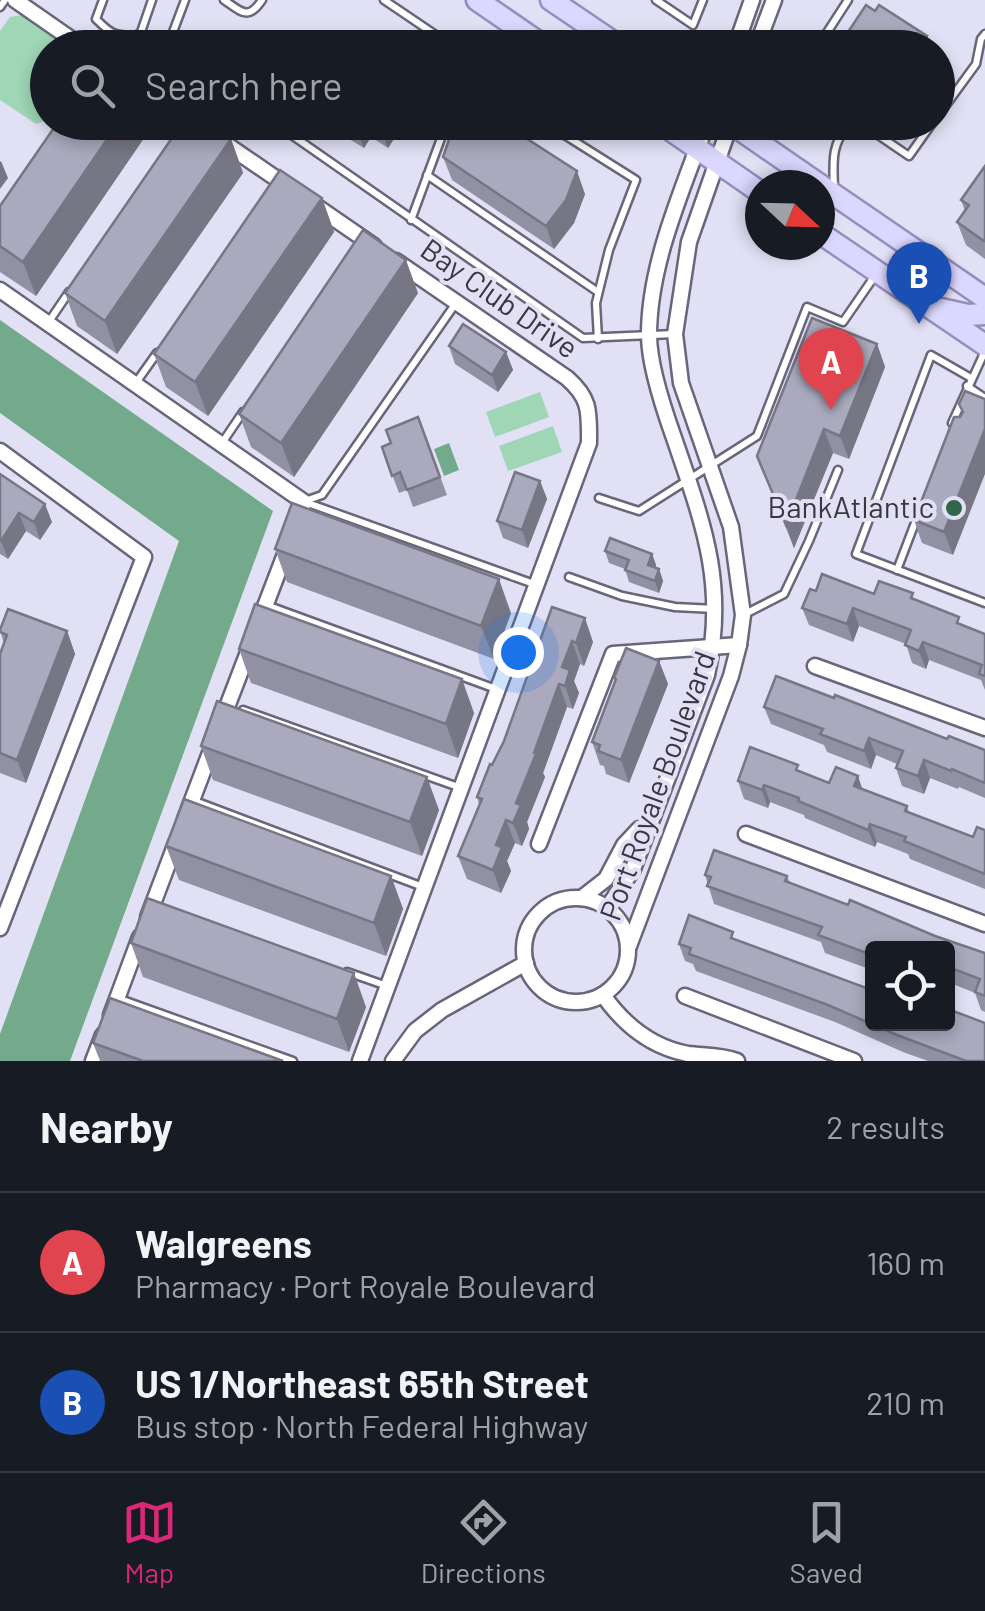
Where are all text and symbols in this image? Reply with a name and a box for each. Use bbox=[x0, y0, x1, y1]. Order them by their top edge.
search box bbox=[30, 30, 955, 140]
icon: search bbox=[65, 58, 120, 113]
text: Search here bbox=[145, 62, 343, 108]
north arrow bbox=[745, 170, 835, 260]
street label: Bay Club Drive bbox=[414, 230, 586, 365]
pin: B bbox=[886, 242, 952, 324]
pin: A bbox=[798, 328, 864, 410]
place label: BankAtlantic bbox=[768, 488, 934, 524]
marker: BankAtlantic bbox=[943, 497, 965, 519]
your location bbox=[493, 627, 544, 678]
street label: Port Royale Boulevard bbox=[591, 646, 722, 925]
map controls bbox=[865, 941, 955, 1031]
button: locate bbox=[865, 941, 955, 1031]
text: Nearby bbox=[40, 1101, 173, 1151]
text: 2 results bbox=[826, 1107, 945, 1145]
text: Walgreens bbox=[135, 1220, 312, 1266]
text: A bbox=[62, 1243, 83, 1281]
text: 160 m bbox=[866, 1243, 945, 1281]
text: Pharmacy · Port Royale Boulevard bbox=[135, 1266, 595, 1304]
text: US 1/Northeast 65th Street bbox=[135, 1360, 589, 1406]
text: B bbox=[63, 1383, 82, 1421]
text: 210 m bbox=[866, 1383, 945, 1421]
text: Bus stop · North Federal Highway bbox=[135, 1406, 588, 1444]
tab: Map bbox=[122, 1495, 177, 1589]
tab: Directions bbox=[421, 1495, 546, 1589]
tab: Saved bbox=[790, 1495, 863, 1589]

